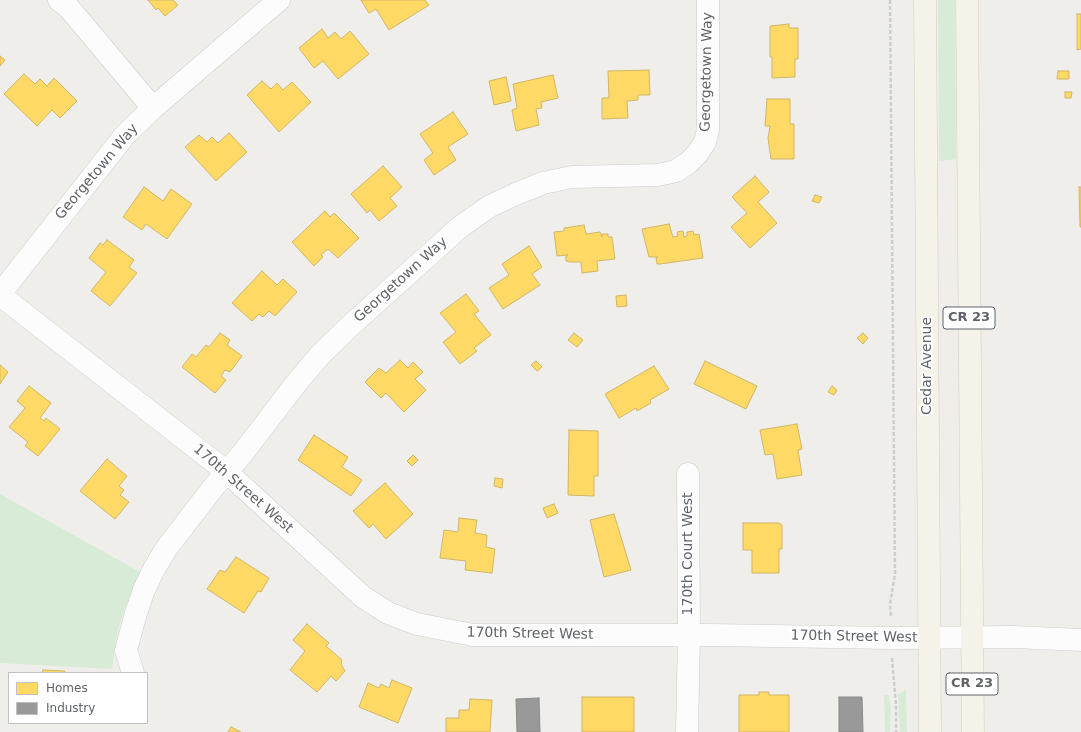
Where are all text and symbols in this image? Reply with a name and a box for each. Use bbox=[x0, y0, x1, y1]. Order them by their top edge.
street label: Georgetown Way bbox=[698, 12, 716, 132]
street label: Georgetown Way bbox=[52, 121, 142, 223]
street label: Georgetown Way bbox=[351, 234, 451, 326]
road number: CR 23 bbox=[943, 307, 995, 329]
street label: Cedar Avenue bbox=[919, 317, 935, 415]
street label: 170th Street West bbox=[190, 441, 296, 537]
street label: 170th Court West bbox=[680, 493, 696, 615]
street label: 170th Street West bbox=[466, 624, 594, 644]
street label: 170th Street West bbox=[790, 627, 918, 647]
legend bbox=[8, 672, 148, 724]
road number: CR 23 bbox=[946, 673, 998, 695]
text: Homes bbox=[46, 681, 88, 695]
text: Industry bbox=[46, 701, 95, 715]

